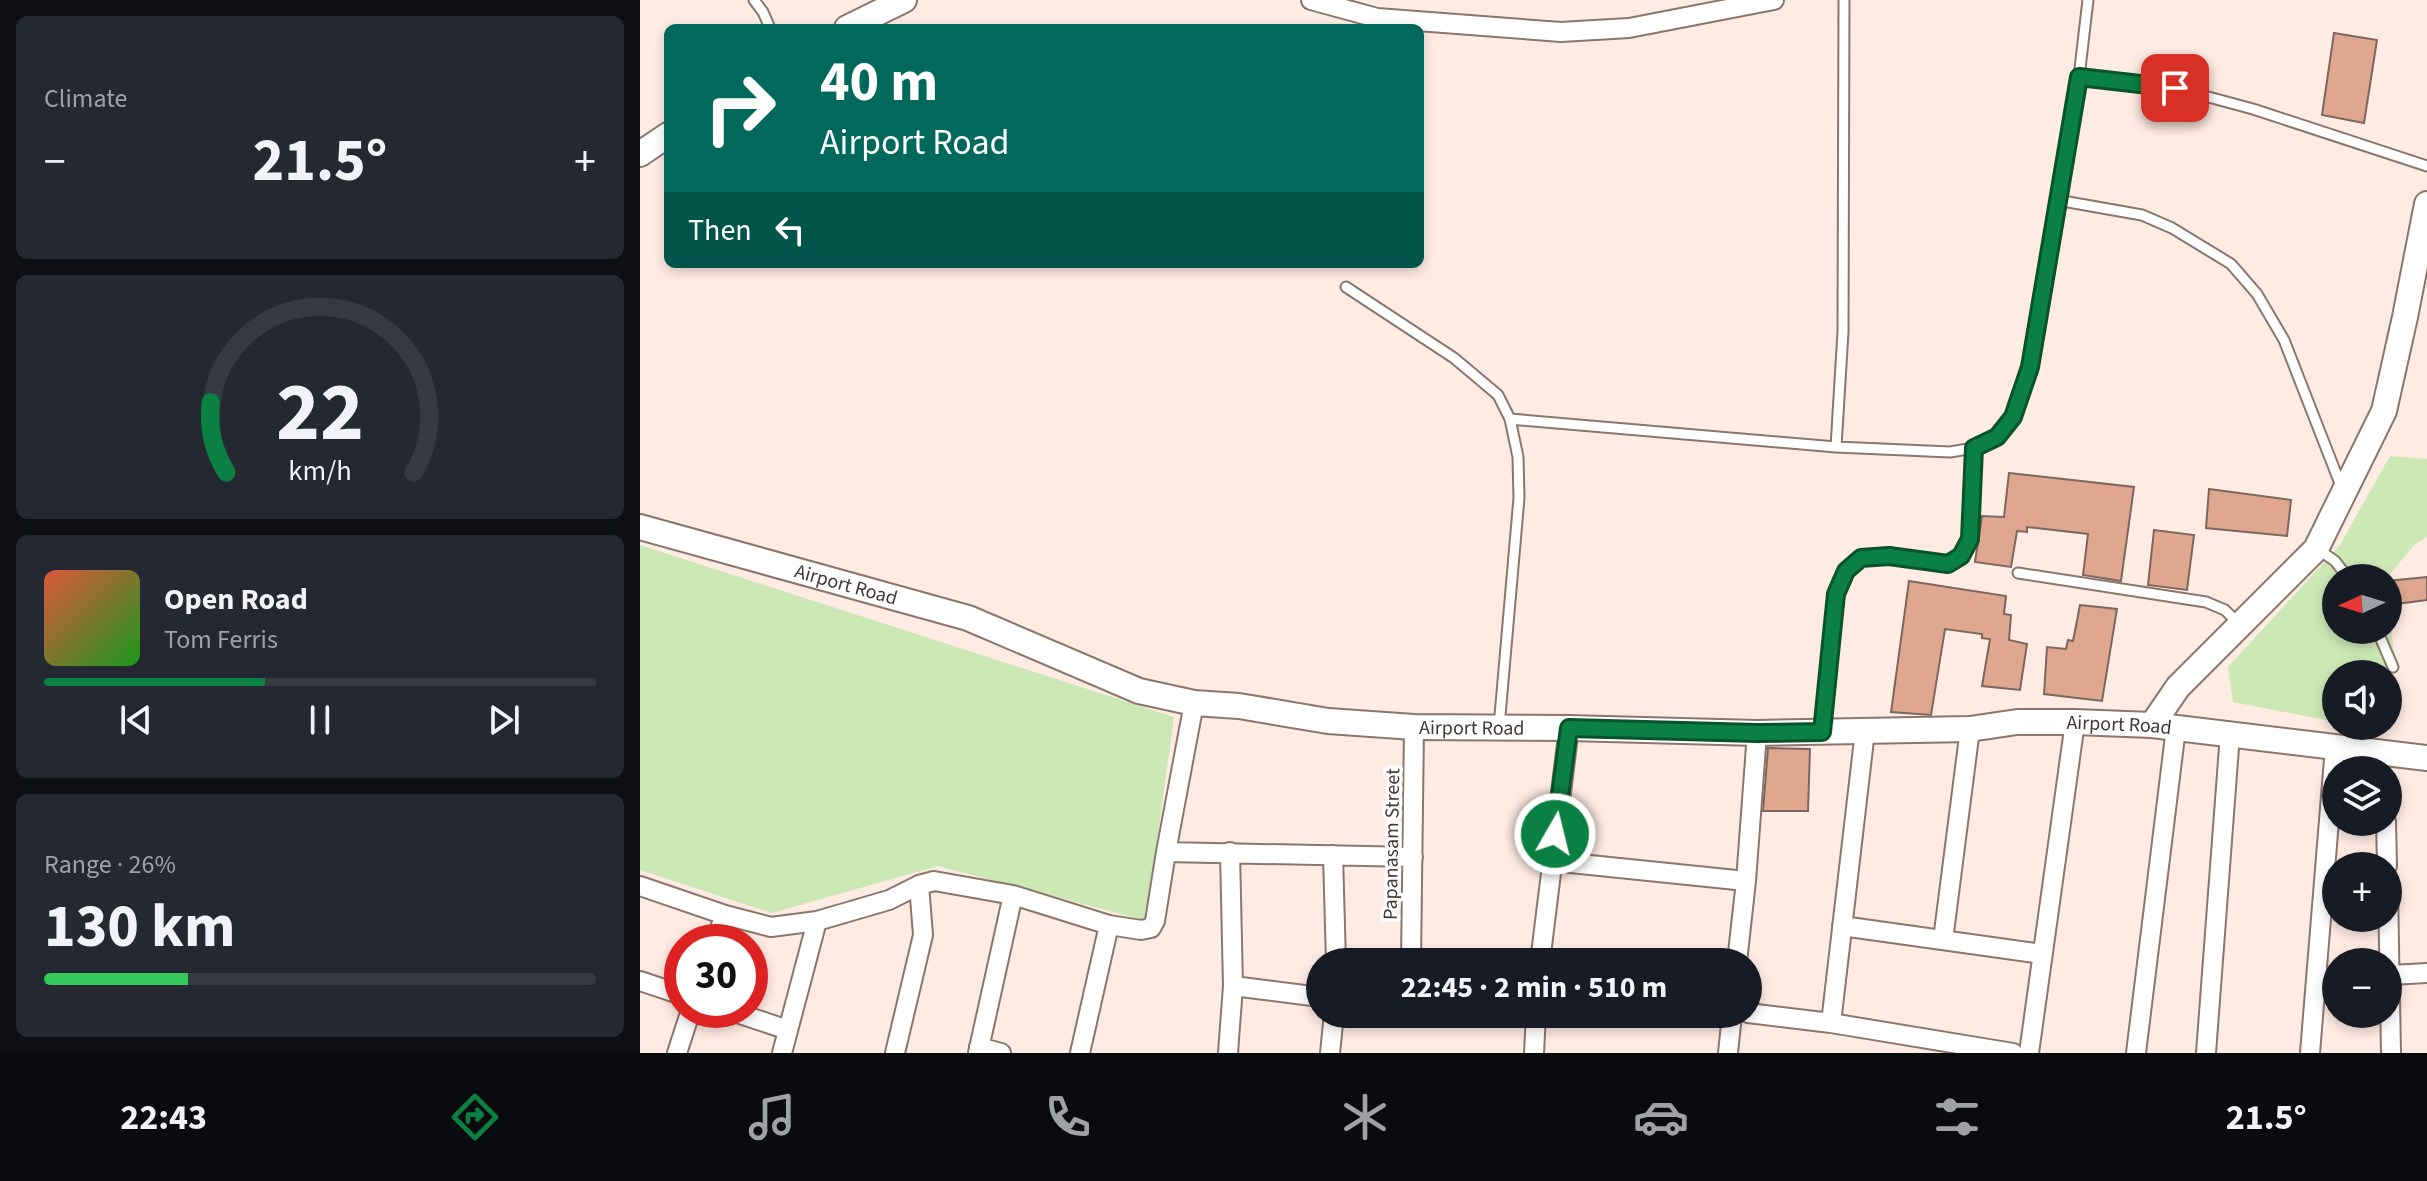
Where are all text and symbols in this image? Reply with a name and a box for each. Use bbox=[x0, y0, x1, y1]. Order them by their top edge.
text: 40 m bbox=[820, 43, 938, 122]
pin bbox=[2141, 54, 2209, 122]
icon: right bbox=[688, 56, 792, 160]
icon: arrive bbox=[2153, 66, 2197, 110]
text: Climate bbox=[44, 80, 128, 117]
text: Airport Road bbox=[820, 117, 1010, 168]
text: 21.5° bbox=[253, 119, 387, 204]
text: − bbox=[44, 131, 66, 194]
text: + bbox=[574, 131, 596, 194]
icon: left bbox=[768, 208, 812, 252]
text: Then bbox=[688, 209, 752, 252]
text: 22 bbox=[276, 353, 364, 471]
text: km/h bbox=[288, 451, 352, 491]
street label: Airport Road bbox=[791, 558, 900, 613]
north arrow bbox=[2322, 564, 2402, 644]
map controls bbox=[2322, 564, 2402, 1028]
text: Open Road bbox=[164, 578, 308, 621]
text: Tom Ferris bbox=[164, 621, 278, 658]
button: sound bbox=[2322, 660, 2402, 740]
icon: previous bbox=[114, 698, 158, 742]
icon: pause bbox=[298, 698, 342, 742]
icon: next bbox=[482, 698, 526, 742]
street label: Airport Road bbox=[2067, 709, 2173, 742]
street label: Airport Road bbox=[1419, 714, 1525, 743]
button: layers bbox=[2322, 756, 2402, 836]
street label: Papanasam Street bbox=[1377, 768, 1407, 920]
position arrow bbox=[1513, 792, 1597, 876]
text: Range · 26% bbox=[44, 846, 176, 883]
button: + bbox=[2322, 852, 2402, 932]
text: 130 km bbox=[44, 885, 235, 970]
speed limit sign: 30 bbox=[664, 924, 768, 1028]
button: − bbox=[2322, 948, 2402, 1028]
text: 22:45 · 2 min · 510 m bbox=[1401, 966, 1667, 1009]
icon: directions bbox=[447, 1089, 503, 1145]
icon: music bbox=[744, 1089, 800, 1145]
icon: phone bbox=[1040, 1089, 1096, 1145]
icon: climate bbox=[1337, 1089, 1393, 1145]
icon: car bbox=[1633, 1089, 1689, 1145]
icon: filters bbox=[1929, 1089, 1985, 1145]
text: 22:43 bbox=[120, 1092, 207, 1143]
text: 21.5° bbox=[2226, 1092, 2307, 1143]

